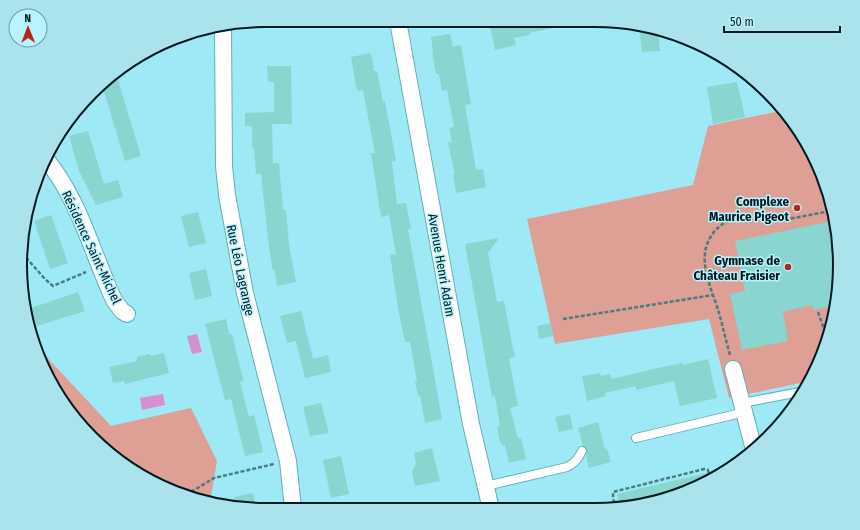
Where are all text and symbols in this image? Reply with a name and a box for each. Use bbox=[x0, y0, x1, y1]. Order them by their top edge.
north arrow bbox=[8, 8, 48, 48]
scale bar bbox=[724, 8, 840, 34]
text: N bbox=[24, 12, 31, 25]
text: 50 m bbox=[730, 15, 754, 29]
street label: Résidence Saint-Michel bbox=[59, 188, 125, 307]
place label: Complexe Maurice Pigeot bbox=[709, 194, 789, 224]
marker: Complexe Maurice Pigeot bbox=[792, 203, 802, 213]
street label: Avenue Henri Adam bbox=[425, 212, 458, 318]
street label: Rue Léo Lagrange bbox=[224, 223, 258, 317]
place label: Gymnase de Château Fraisier bbox=[693, 253, 780, 283]
marker: Gymnase de Château Fraisier bbox=[783, 262, 793, 272]

